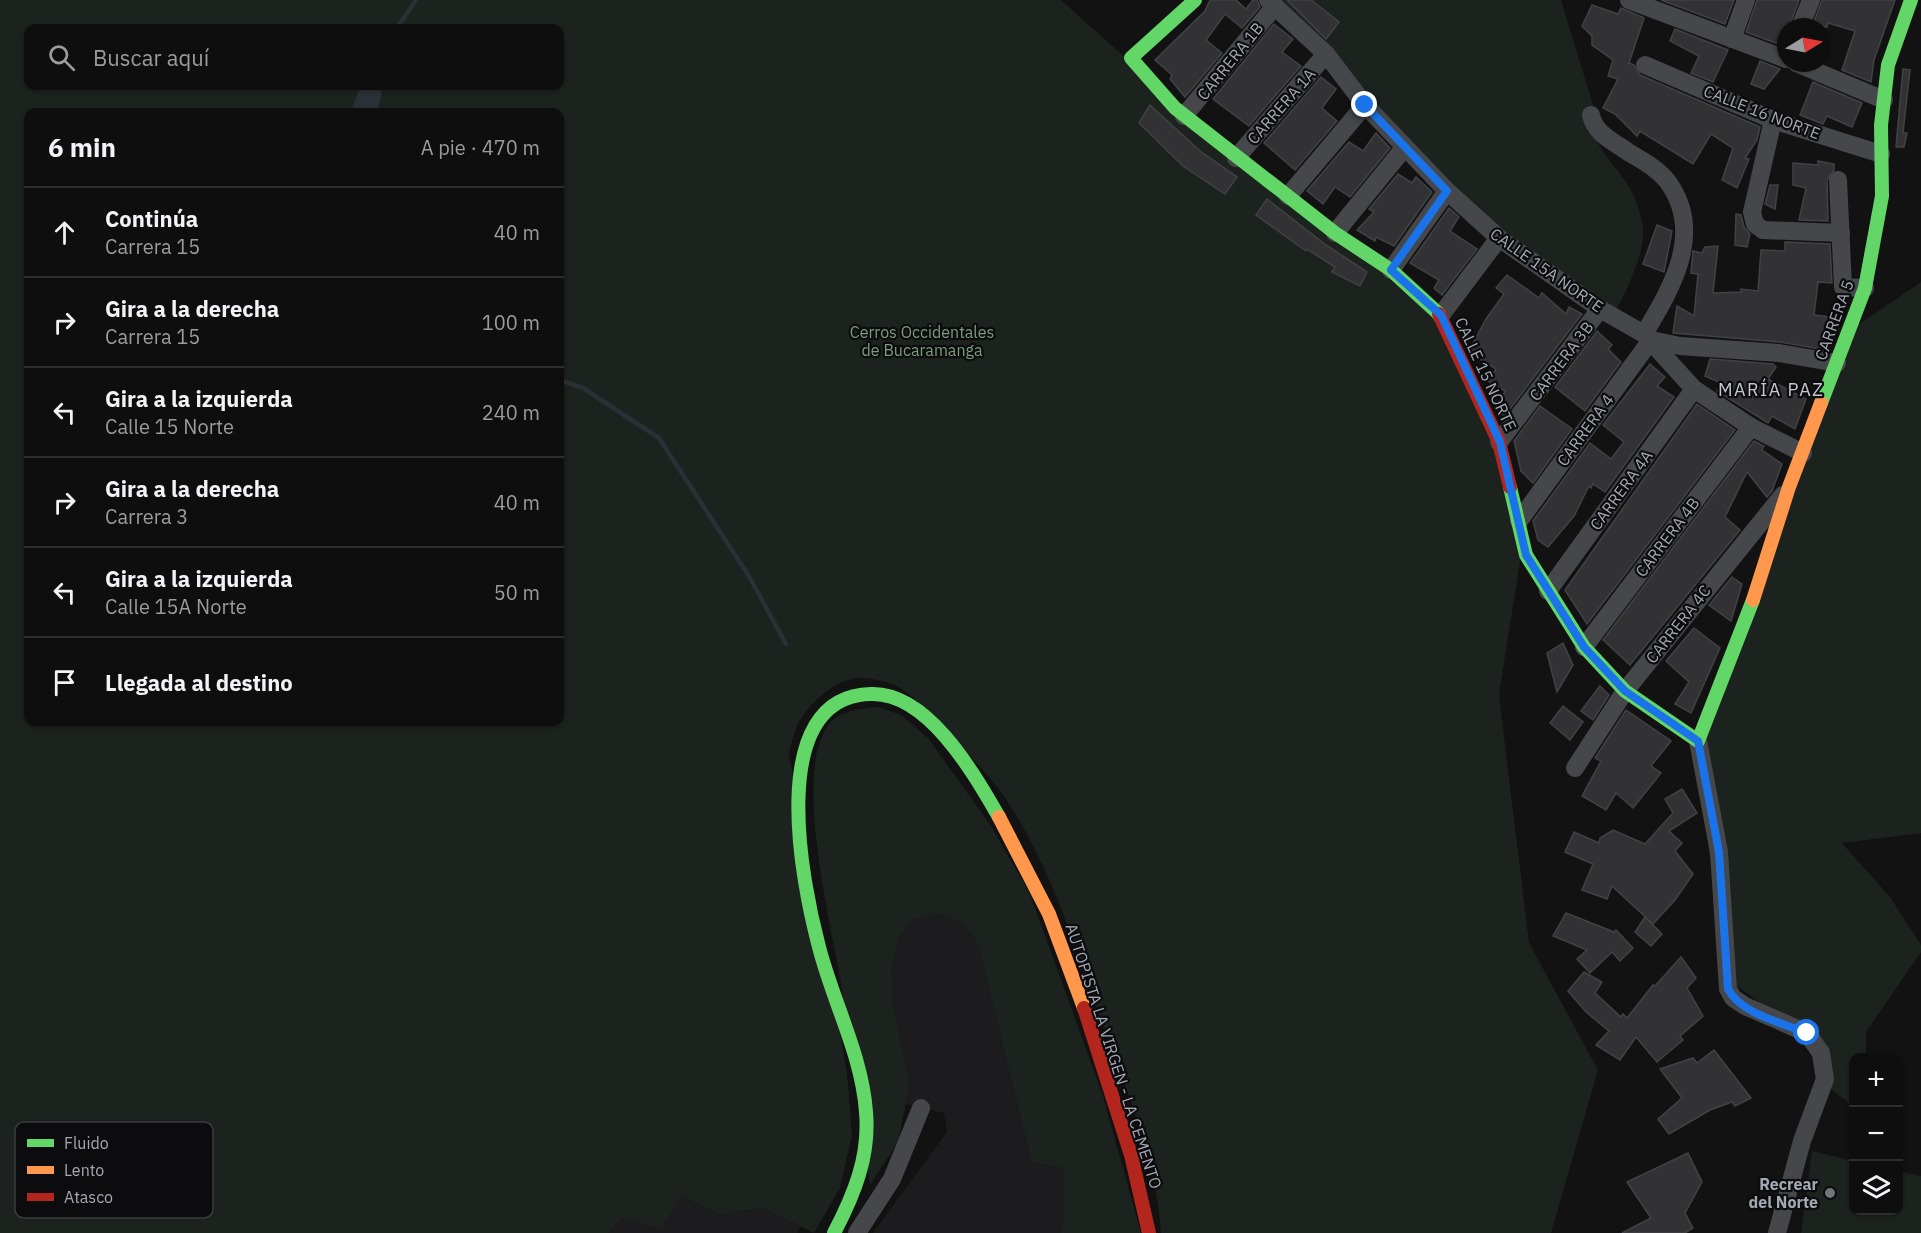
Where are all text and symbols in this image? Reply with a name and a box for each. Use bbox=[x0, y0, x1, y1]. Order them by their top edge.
street label: CARRERA 1B bbox=[1193, 18, 1267, 104]
north arrow bbox=[1777, 18, 1831, 72]
search box bbox=[24, 24, 564, 90]
icon: search bbox=[45, 41, 78, 74]
text: Buscar aquí bbox=[93, 43, 209, 72]
street label: CARRERA 1A bbox=[1243, 64, 1319, 148]
street label: CALLE 16 NORTE bbox=[1701, 81, 1823, 143]
route end bbox=[1351, 91, 1377, 117]
text: 6 min bbox=[48, 130, 116, 164]
text: A pie · 470 m bbox=[421, 134, 540, 161]
text: Continúa bbox=[105, 204, 198, 233]
icon: ahead bbox=[48, 216, 81, 249]
text: 40 m bbox=[494, 219, 540, 246]
street label: CALLE 15A NORTE bbox=[1487, 224, 1607, 316]
text: Carrera 15 bbox=[105, 233, 200, 260]
street label: CARRERA 5 bbox=[1810, 277, 1858, 363]
text: Gira a la derecha bbox=[105, 294, 279, 323]
icon: right bbox=[48, 306, 81, 339]
text: 100 m bbox=[482, 309, 540, 336]
street label: CALLE 15 NORTE bbox=[1451, 314, 1521, 434]
street label: CARRERA 3B bbox=[1525, 317, 1597, 405]
park label: Cerros Occidentales de Bucaramanga bbox=[850, 322, 994, 360]
text: Carrera 15 bbox=[105, 323, 200, 350]
district label: MARÍA PAZ bbox=[1718, 378, 1824, 401]
text: Gira a la izquierda bbox=[105, 384, 293, 413]
street label: CARRERA 4 bbox=[1552, 390, 1618, 470]
icon: left bbox=[48, 396, 81, 429]
text: 240 m bbox=[482, 399, 540, 426]
text: Calle 15 Norte bbox=[105, 413, 234, 440]
street label: CARRERA 4A bbox=[1585, 446, 1657, 534]
text: Gira a la derecha bbox=[105, 474, 279, 503]
icon: right bbox=[48, 486, 81, 519]
text: 40 m bbox=[494, 489, 540, 516]
street label: CARRERA 4B bbox=[1631, 493, 1703, 581]
text: Carrera 3 bbox=[105, 503, 188, 530]
text: Gira a la izquierda bbox=[105, 564, 293, 593]
icon: left bbox=[48, 576, 81, 609]
text: 50 m bbox=[494, 579, 540, 606]
street label: CARRERA 4C bbox=[1641, 581, 1715, 667]
text: Calle 15A Norte bbox=[105, 593, 247, 620]
icon: arrive bbox=[48, 666, 81, 699]
text: Llegada al destino bbox=[105, 668, 293, 697]
street label: AUTOPISTA LA VIRGEN - LA CEMENTO bbox=[1062, 921, 1166, 1191]
route start bbox=[1793, 1019, 1819, 1045]
map controls bbox=[1849, 1053, 1903, 1215]
button: + bbox=[1849, 1053, 1903, 1107]
button: − bbox=[1849, 1107, 1903, 1161]
legend bbox=[15, 1122, 213, 1218]
text: Fluido bbox=[64, 1133, 109, 1153]
text: Lento bbox=[64, 1160, 104, 1180]
button: layers bbox=[1849, 1161, 1903, 1215]
place label: Recrear del Norte bbox=[1748, 1174, 1819, 1212]
marker: Recrear del Norte bbox=[1823, 1186, 1837, 1200]
text: Atasco bbox=[64, 1187, 113, 1207]

